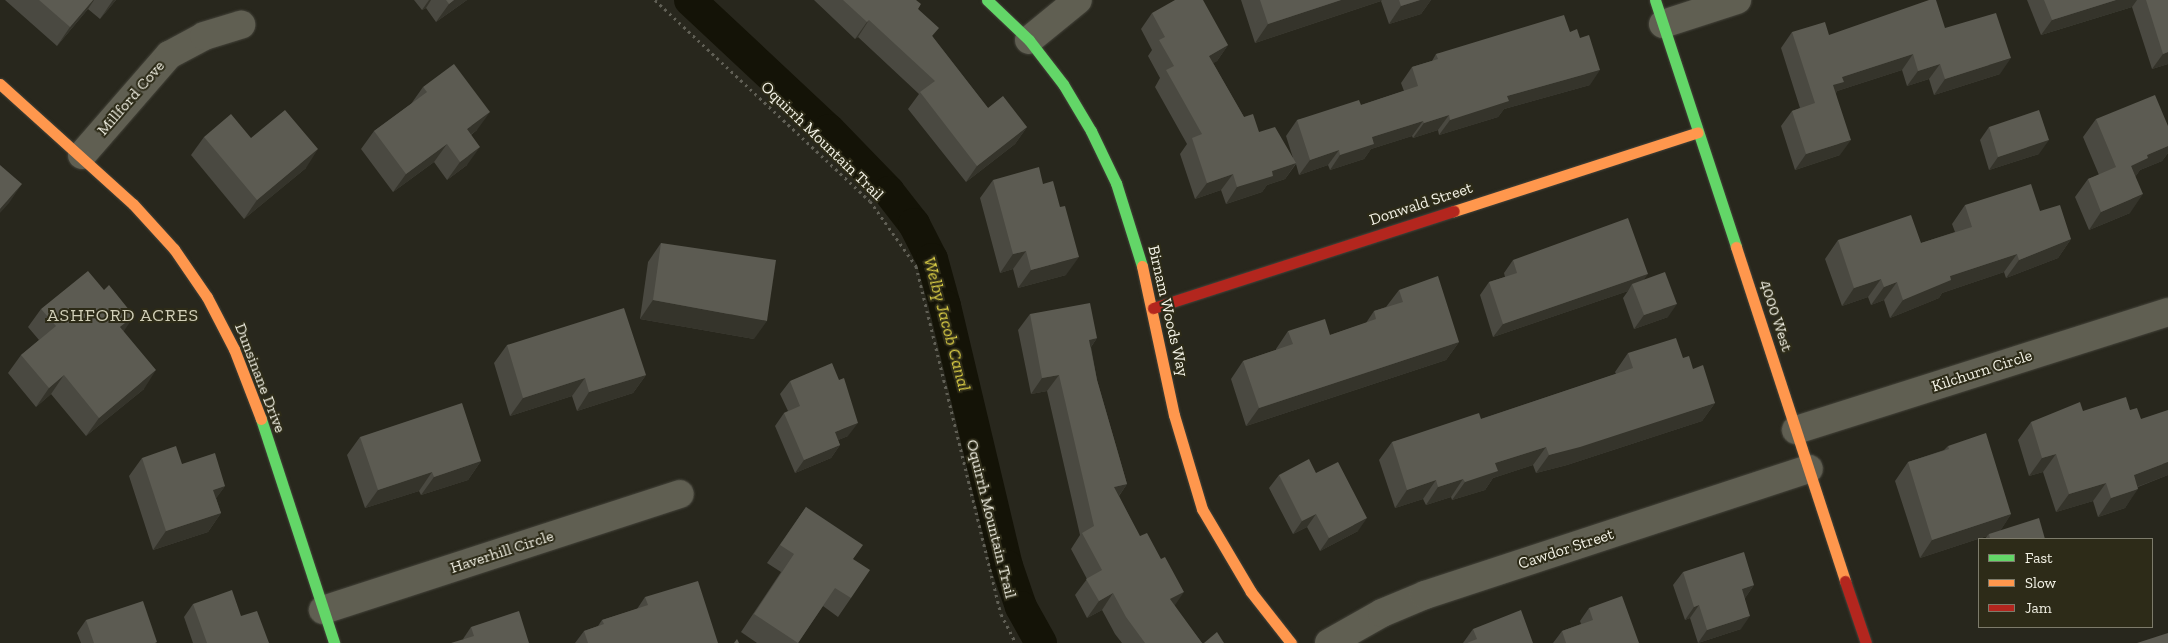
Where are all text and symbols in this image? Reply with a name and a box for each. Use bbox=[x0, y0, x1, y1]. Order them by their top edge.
street label: Millford Cove bbox=[93, 57, 169, 139]
street label: Oquirrh Mountain Trail bbox=[757, 77, 887, 205]
street label: Donwald Street bbox=[1367, 178, 1475, 230]
street label: Birnam Woods Way bbox=[1143, 243, 1193, 379]
water label: Welby Jacob Canal bbox=[919, 254, 975, 394]
street label: 4000 West bbox=[1755, 278, 1797, 354]
district label: ASHFORD ACRES bbox=[45, 304, 201, 326]
street label: Dunsinane Drive bbox=[230, 321, 290, 435]
street label: Kilchurn Circle bbox=[1929, 346, 2035, 396]
street label: Oquirrh Mountain Trail bbox=[962, 437, 1020, 601]
street label: Cawdor Street bbox=[1516, 525, 1616, 573]
street label: Haverhill Circle bbox=[448, 526, 556, 578]
legend bbox=[1978, 538, 2153, 628]
text: Fast bbox=[2025, 549, 2053, 567]
text: Slow bbox=[2025, 574, 2056, 592]
text: Jam bbox=[2025, 599, 2052, 617]

